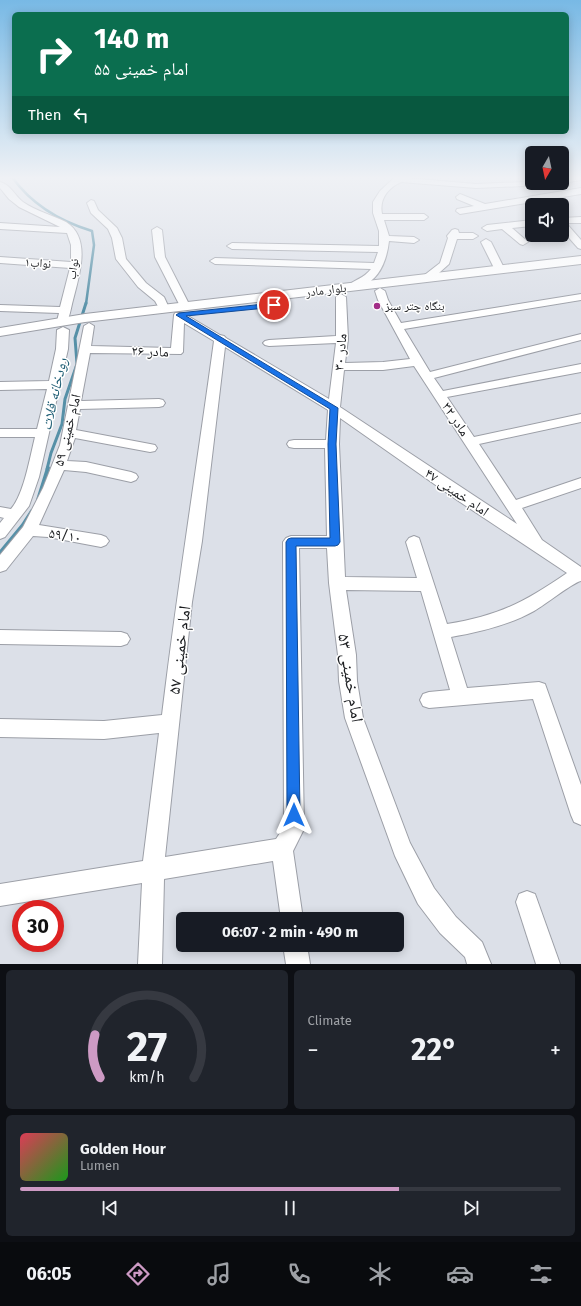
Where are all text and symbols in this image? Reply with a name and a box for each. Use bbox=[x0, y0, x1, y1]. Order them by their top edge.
text: 140 m bbox=[94, 22, 170, 55]
icon: right bbox=[28, 28, 80, 80]
text: امام خمینی ۵۵ bbox=[94, 58, 189, 80]
icon: left bbox=[70, 104, 92, 126]
text: Then bbox=[28, 106, 62, 124]
north arrow bbox=[525, 146, 569, 190]
map controls bbox=[525, 146, 569, 242]
button: sound bbox=[525, 198, 569, 242]
street label: نواب۱ bbox=[24, 255, 52, 271]
street label: نواب bbox=[65, 258, 82, 280]
street label: بلوار مادر bbox=[304, 281, 347, 300]
pin bbox=[257, 288, 291, 322]
icon: arrive bbox=[263, 294, 285, 316]
place label: بنگاه چتر سبز bbox=[384, 299, 445, 313]
marker: بنگاه چتر سبز bbox=[372, 301, 382, 311]
street label: مادر ۳۰ bbox=[330, 333, 351, 371]
street label: مادر ۲۶ bbox=[131, 342, 169, 361]
water label: رودخانه قلات bbox=[37, 356, 71, 432]
street label: امام خمینی ۵۹ bbox=[50, 392, 86, 468]
street label: مادر ۳۲ bbox=[438, 399, 473, 440]
street label: امام خمینی ۴۷ bbox=[421, 465, 492, 521]
street label: ۵۹/۱۰ bbox=[48, 525, 82, 546]
street label: امام خمینی ۵۷ bbox=[164, 604, 196, 696]
street label: امام خمینی ۵۳ bbox=[332, 632, 368, 724]
position arrow bbox=[273, 794, 315, 836]
speed limit sign: 30 bbox=[12, 900, 64, 952]
text: 06:07 · 2 min · 490 m bbox=[222, 923, 358, 941]
text: Climate bbox=[308, 1013, 352, 1028]
text: 27 bbox=[126, 1021, 167, 1071]
text: 22° bbox=[411, 1032, 458, 1068]
text: − bbox=[308, 1037, 319, 1064]
text: + bbox=[550, 1037, 561, 1064]
text: km/h bbox=[129, 1068, 164, 1085]
text: Golden Hour bbox=[80, 1140, 166, 1158]
text: Lumen bbox=[80, 1158, 120, 1173]
icon: previous bbox=[99, 1197, 121, 1219]
icon: pause bbox=[279, 1197, 301, 1219]
icon: next bbox=[460, 1197, 482, 1219]
icon: directions bbox=[124, 1260, 152, 1288]
icon: music bbox=[205, 1260, 233, 1288]
icon: phone bbox=[285, 1260, 313, 1288]
icon: climate bbox=[366, 1260, 394, 1288]
icon: car bbox=[446, 1260, 474, 1288]
icon: filters bbox=[527, 1260, 555, 1288]
text: 06:05 bbox=[26, 1263, 71, 1285]

